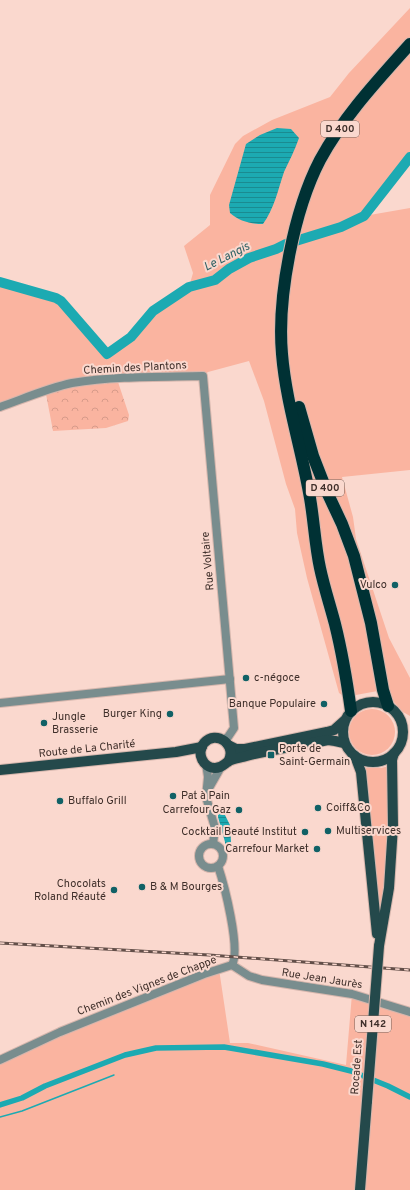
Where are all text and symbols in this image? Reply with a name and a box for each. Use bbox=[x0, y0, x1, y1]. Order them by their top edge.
road number: D 400 bbox=[321, 121, 359, 137]
water label: Le Langis bbox=[201, 238, 253, 275]
street label: Chemin des Plantons bbox=[83, 358, 187, 378]
road number: D 400 bbox=[306, 480, 344, 496]
street label: Rue Voltaire bbox=[198, 531, 218, 591]
place label: Vulco bbox=[360, 578, 387, 592]
marker: Vulco bbox=[390, 580, 400, 590]
place label: c-négoce bbox=[254, 671, 300, 685]
marker: c-négoce bbox=[241, 673, 251, 683]
place label: Banque Populaire bbox=[229, 697, 316, 711]
marker: Banque Populaire bbox=[319, 699, 329, 709]
place label: Burger King bbox=[103, 707, 162, 721]
marker: Burger King bbox=[165, 709, 175, 719]
place label: Jungle Brasserie bbox=[52, 710, 98, 737]
marker: Jungle Brasserie bbox=[39, 718, 49, 728]
street label: Route de La Charité bbox=[38, 737, 136, 761]
place label: Porte de Saint-Germain bbox=[279, 742, 350, 769]
marker: Porte de Saint-Germain bbox=[266, 750, 276, 760]
place label: Pat à Pain bbox=[181, 789, 230, 803]
marker: Pat à Pain bbox=[168, 791, 178, 801]
place label: Buffalo Grill bbox=[68, 794, 127, 808]
marker: Buffalo Grill bbox=[55, 796, 65, 806]
place label: Coiff&Co bbox=[326, 801, 370, 815]
place label: Carrefour Gaz bbox=[162, 803, 231, 817]
marker: Coiff&Co bbox=[313, 803, 323, 813]
marker: Carrefour Gaz bbox=[234, 805, 244, 815]
place label: Multiservices bbox=[336, 824, 401, 838]
place label: Cocktail Beauté Institut bbox=[181, 825, 297, 839]
marker: Multiservices bbox=[323, 826, 333, 836]
marker: Cocktail Beauté Institut bbox=[300, 827, 310, 837]
place label: Carrefour Market bbox=[225, 842, 309, 856]
marker: Carrefour Market bbox=[312, 844, 322, 854]
place label: Chocolats Roland Réauté bbox=[34, 877, 106, 904]
place label: B & M Bourges bbox=[150, 880, 222, 894]
marker: B & M Bourges bbox=[137, 882, 147, 892]
marker: Chocolats Roland Réauté bbox=[109, 885, 119, 895]
street label: Chemin des Vignes de Chappe bbox=[75, 953, 219, 1019]
street label: Rue Jean Jaurès bbox=[281, 966, 363, 992]
road number: N 142 bbox=[355, 1016, 391, 1032]
street label: Rocade Est bbox=[348, 1039, 366, 1095]

